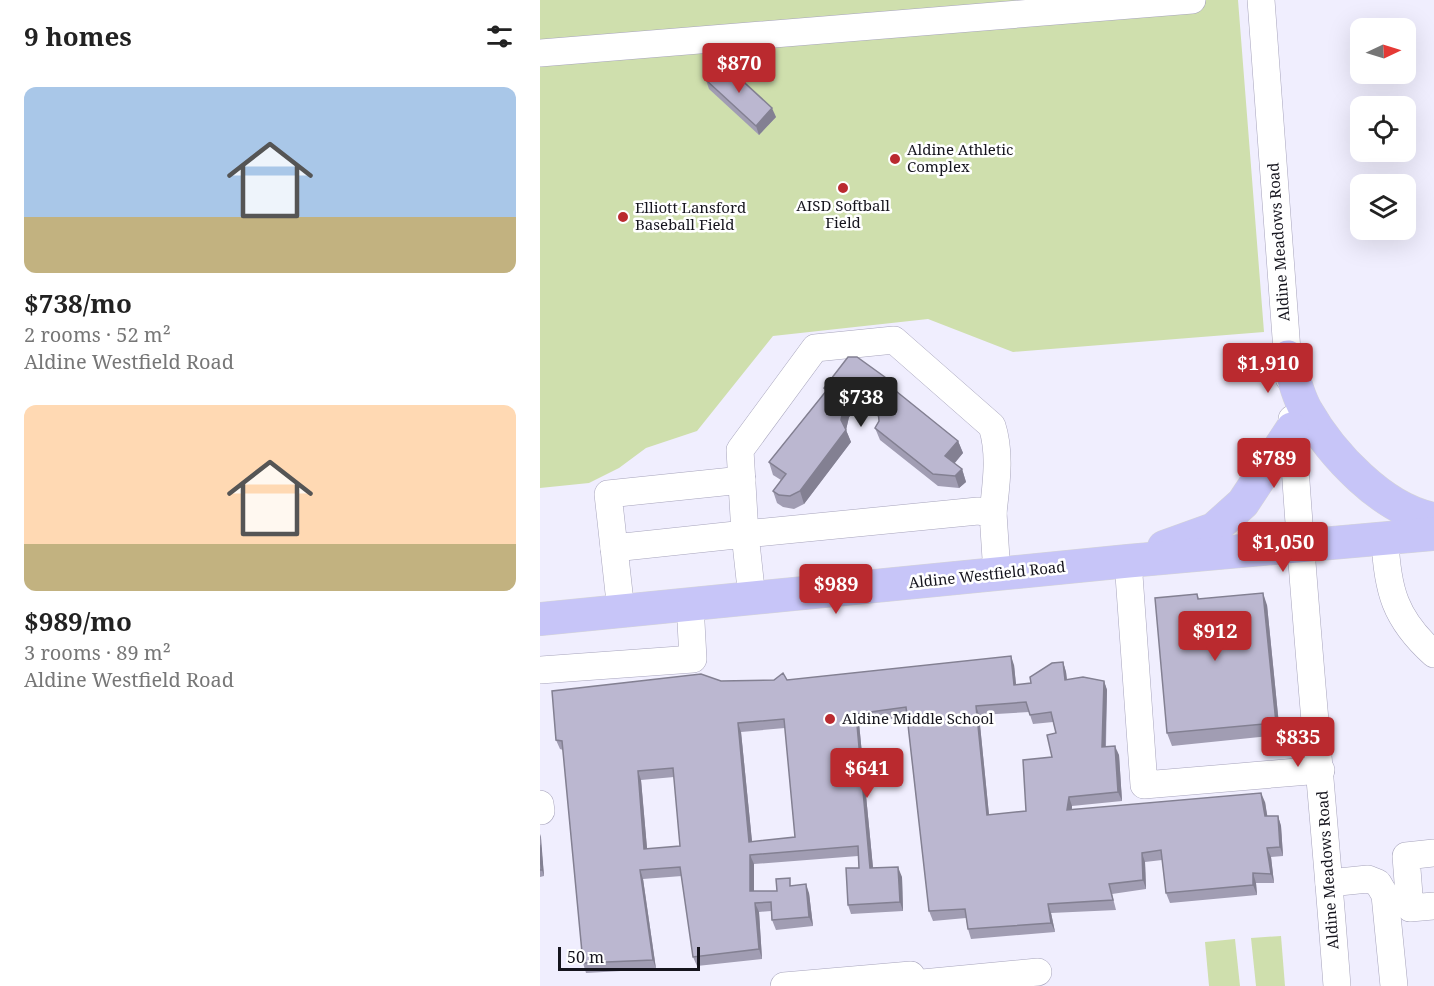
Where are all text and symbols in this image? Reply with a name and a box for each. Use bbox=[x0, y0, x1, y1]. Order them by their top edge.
text: 9 homes bbox=[24, 18, 132, 54]
north arrow bbox=[1350, 18, 1416, 84]
map controls bbox=[1350, 18, 1416, 240]
icon: filters bbox=[483, 20, 516, 53]
pin: $870 bbox=[703, 43, 775, 94]
text: $870 bbox=[716, 49, 762, 76]
button: locate bbox=[1350, 96, 1416, 162]
icon: home bbox=[216, 126, 324, 234]
place label: Aldine Athletic Complex bbox=[907, 139, 1013, 176]
marker: Aldine Athletic Complex bbox=[888, 152, 902, 166]
street label: Aldine Meadows Road bbox=[1262, 162, 1294, 322]
button: layers bbox=[1350, 174, 1416, 240]
marker: AISD Softball Field bbox=[836, 181, 850, 195]
place label: AISD Softball Field bbox=[796, 195, 890, 232]
place label: Elliott Lansford Baseball Field bbox=[635, 197, 746, 234]
marker: Elliott Lansford Baseball Field bbox=[616, 210, 630, 224]
text: $738/mo bbox=[24, 285, 132, 321]
text: 2 rooms · 52 m² bbox=[24, 321, 171, 348]
pin: $1,910 bbox=[1219, 343, 1317, 394]
text: Aldine Westfield Road bbox=[24, 348, 234, 375]
text: $1,910 bbox=[1237, 349, 1299, 376]
pin: $738 bbox=[825, 377, 897, 428]
text: $738 bbox=[838, 383, 884, 410]
pin: $789 bbox=[1238, 438, 1310, 489]
icon: home bbox=[216, 444, 324, 552]
text: $789 bbox=[1251, 444, 1297, 471]
pin: $1,050 bbox=[1234, 522, 1332, 573]
text: $1,050 bbox=[1252, 528, 1314, 555]
street label: Aldine Westfield Road bbox=[907, 556, 1066, 592]
pin: $989 bbox=[800, 564, 872, 615]
text: $989 bbox=[813, 570, 859, 597]
text: $989/mo bbox=[24, 603, 132, 639]
pin: $912 bbox=[1179, 611, 1251, 662]
text: $912 bbox=[1192, 617, 1238, 644]
text: 3 rooms · 89 m² bbox=[24, 639, 171, 666]
text: Aldine Westfield Road bbox=[24, 666, 234, 693]
place label: Aldine Middle School bbox=[842, 708, 994, 728]
marker: Aldine Middle School bbox=[823, 712, 837, 726]
pin: $835 bbox=[1262, 717, 1334, 768]
text: $835 bbox=[1275, 723, 1321, 750]
pin: $641 bbox=[831, 748, 903, 799]
text: $641 bbox=[844, 754, 890, 781]
street label: Aldine Meadows Road bbox=[1311, 790, 1343, 950]
scale bar bbox=[558, 944, 700, 972]
text: 50 m bbox=[567, 946, 604, 968]

